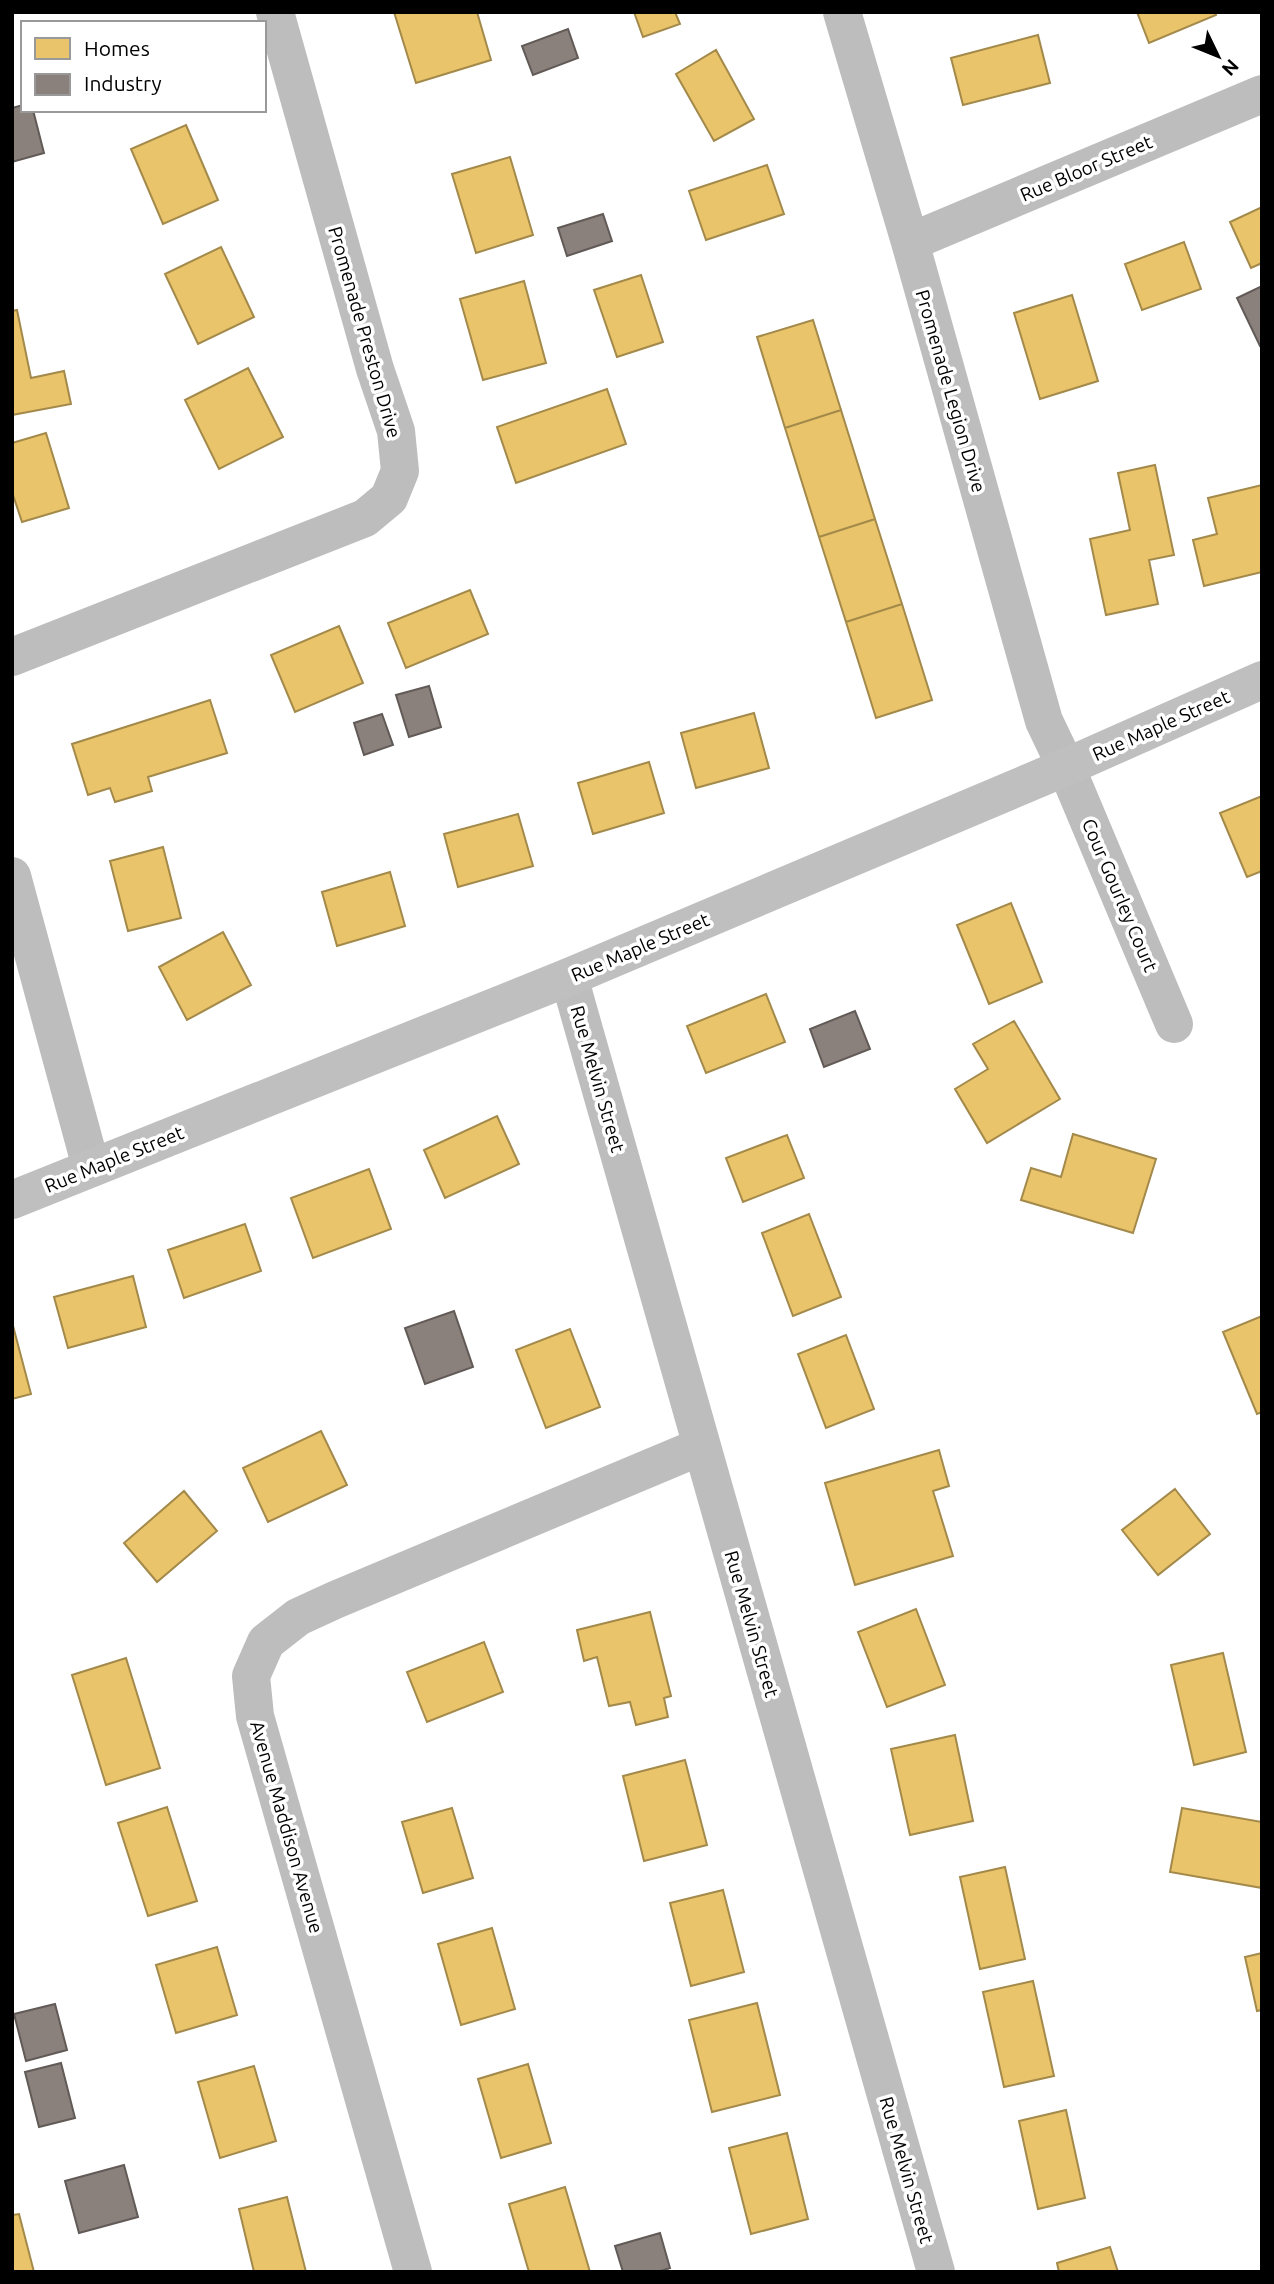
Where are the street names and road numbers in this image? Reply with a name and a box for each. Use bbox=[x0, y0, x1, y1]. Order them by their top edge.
street label: Rue Bloor Street bbox=[1017, 130, 1156, 206]
street label: Promenade Preston Drive bbox=[324, 224, 406, 440]
street label: Promenade Legion Drive bbox=[911, 287, 991, 495]
street label: Rue Maple Street bbox=[1089, 685, 1233, 765]
street label: Cour Gourley Court bbox=[1078, 815, 1162, 975]
street label: Rue Maple Street bbox=[568, 908, 713, 986]
street label: Rue Melvin Street bbox=[567, 1003, 630, 1155]
street label: Rue Maple Street bbox=[41, 1121, 187, 1197]
street label: Rue Melvin Street bbox=[721, 1548, 784, 1700]
street label: Avenue Maddison Avenue bbox=[246, 1718, 328, 1936]
street label: Rue Melvin Street bbox=[876, 2094, 939, 2246]

